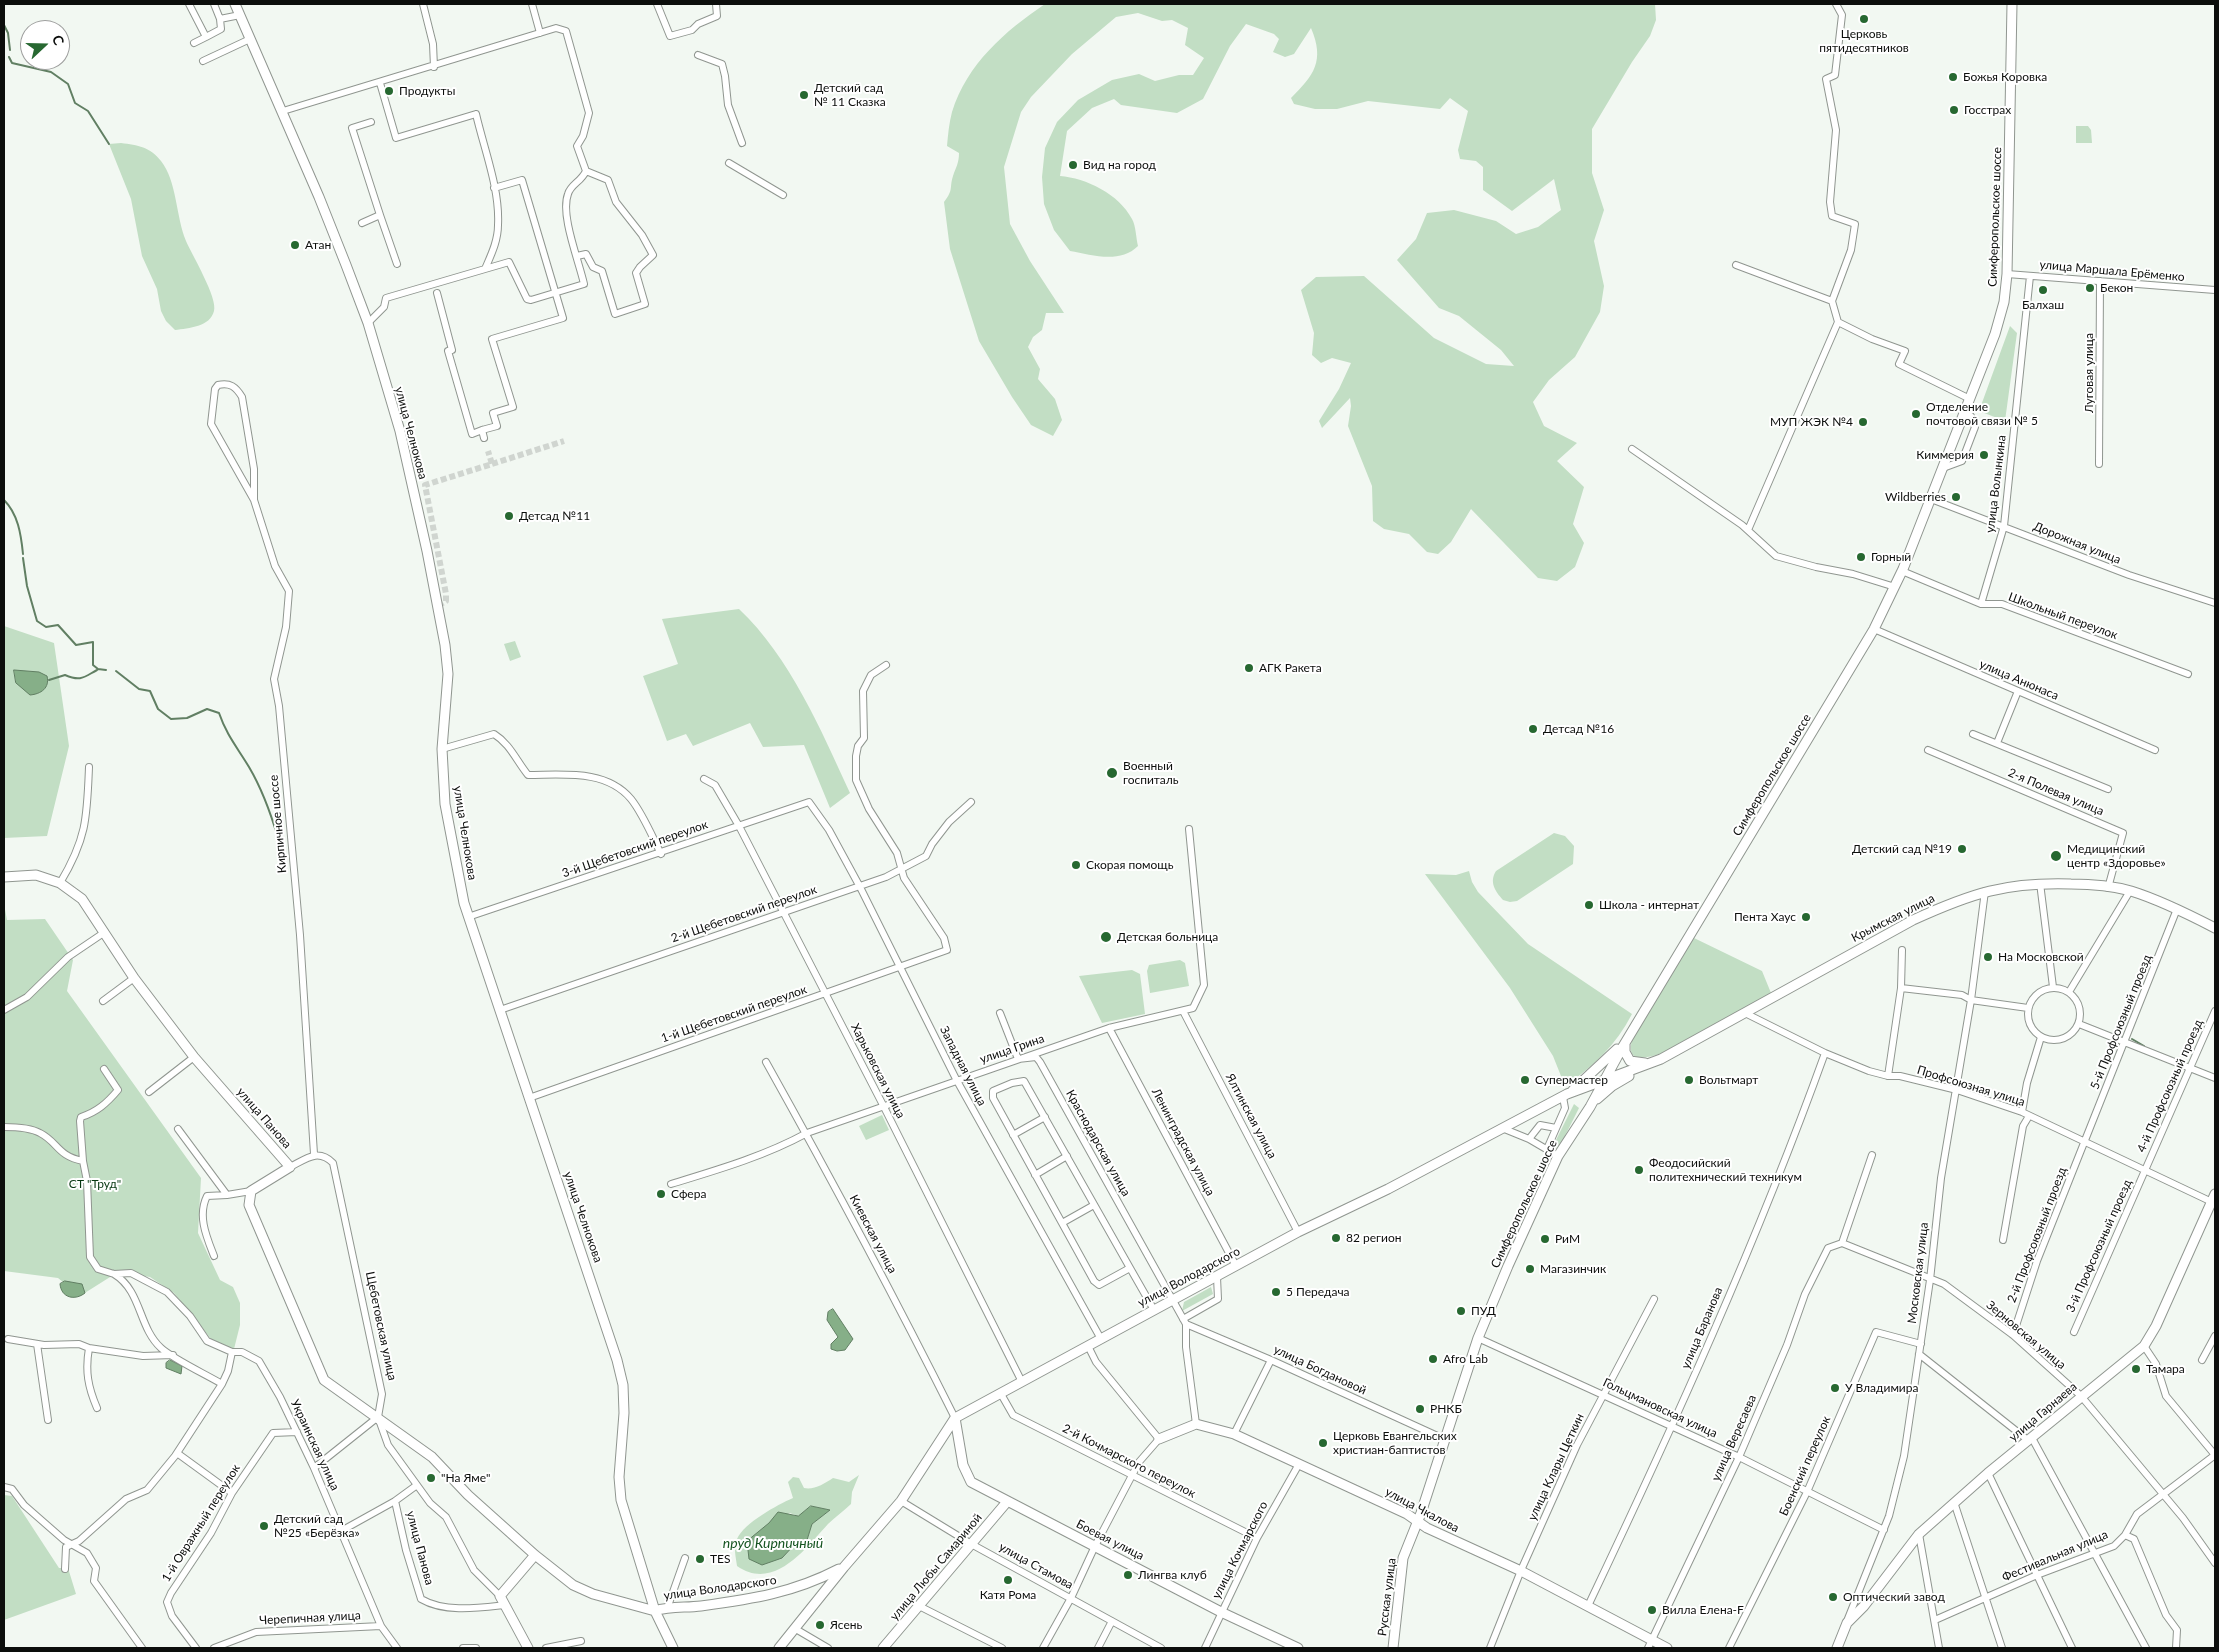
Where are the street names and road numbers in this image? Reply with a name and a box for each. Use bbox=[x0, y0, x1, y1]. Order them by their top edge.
street label: Симферопольское шоссе bbox=[1985, 147, 2005, 287]
street label: улица Маршала Ерёменко bbox=[2039, 257, 2185, 285]
street label: Луговая улица bbox=[2082, 333, 2096, 413]
street label: улица Челнокова bbox=[392, 385, 430, 481]
street label: улица Волынкина bbox=[1983, 434, 2009, 534]
street label: Дорожная улица bbox=[2031, 519, 2123, 567]
street label: Школьный переулок bbox=[2006, 590, 2120, 642]
street label: улица Анюнаса bbox=[1977, 657, 2061, 703]
street label: Симферопольское шоссе bbox=[1730, 711, 1814, 839]
street label: 2-я Полевая улица bbox=[2006, 765, 2106, 819]
street label: Кирпичное шоссе bbox=[267, 774, 289, 874]
street label: улица Челнокова bbox=[450, 785, 480, 881]
street label: 3-й Щебетовский переулок bbox=[560, 817, 710, 881]
street label: 2-й Щебетовский переулок bbox=[669, 882, 819, 946]
street label: Крымская улица bbox=[1849, 891, 1937, 945]
street label: 5-й Профсоюзный проезд bbox=[2087, 953, 2155, 1091]
street label: 1-й Щебетовский переулок bbox=[659, 982, 809, 1046]
street label: 4-й Профсоюзный проезд bbox=[2134, 1017, 2206, 1155]
street label: Харьковская улица bbox=[848, 1021, 908, 1121]
street label: Западная улица bbox=[937, 1024, 989, 1108]
street label: улица Грина bbox=[978, 1031, 1046, 1067]
street label: Профсоюзная улица bbox=[1915, 1063, 2027, 1109]
street label: Ялтинская улица bbox=[1223, 1071, 1279, 1161]
street label: улица Панова bbox=[234, 1085, 294, 1151]
street label: Ленинградская улица bbox=[1148, 1086, 1218, 1198]
street label: Краснодарская улица bbox=[1063, 1087, 1133, 1199]
street label: Симферопольское шоссе bbox=[1488, 1138, 1560, 1270]
street label: 2-й Профсоюзный проезд bbox=[2004, 1165, 2070, 1305]
street label: улица Челнокова bbox=[561, 1170, 605, 1264]
street label: 3-й Профсоюзный проезд bbox=[2063, 1177, 2135, 1315]
street label: Киевская улица bbox=[846, 1192, 900, 1276]
street label: Московская улица bbox=[1905, 1222, 1931, 1324]
street label: улица Володарского bbox=[1135, 1244, 1243, 1310]
street label: Щебетовская улица bbox=[362, 1270, 400, 1382]
street label: улица Баранова bbox=[1678, 1285, 1726, 1371]
street label: Зерновская улица bbox=[1983, 1298, 2069, 1372]
street label: улица Богдановой bbox=[1271, 1342, 1369, 1398]
street label: Гольцмановская улица bbox=[1600, 1375, 1720, 1441]
street label: улица Гарнаева bbox=[2006, 1379, 2080, 1445]
street label: улица Вересаева bbox=[1709, 1393, 1759, 1483]
street label: Украинская улица bbox=[288, 1397, 342, 1493]
street label: улица Клары Цеткин bbox=[1525, 1411, 1587, 1523]
street label: Боенский переулок bbox=[1777, 1414, 1833, 1518]
street label: 2-й Кочмарского переулок bbox=[1060, 1421, 1198, 1501]
street label: 1-й Овражный переулок bbox=[159, 1462, 243, 1584]
street label: улица Чкалова bbox=[1383, 1484, 1461, 1536]
street label: улица Кочмарского bbox=[1209, 1499, 1271, 1601]
street label: улица Панова bbox=[403, 1509, 437, 1587]
street label: улица Любы Самариной bbox=[887, 1511, 985, 1623]
street label: Боевая улица bbox=[1074, 1517, 1146, 1563]
street label: Фестивальная улица bbox=[2000, 1527, 2110, 1585]
street label: улица Стамова bbox=[996, 1540, 1076, 1592]
street label: Русская улица bbox=[1375, 1557, 1399, 1637]
street label: улица Володарского bbox=[663, 1573, 777, 1603]
street label: Черепичная улица bbox=[259, 1608, 361, 1628]

